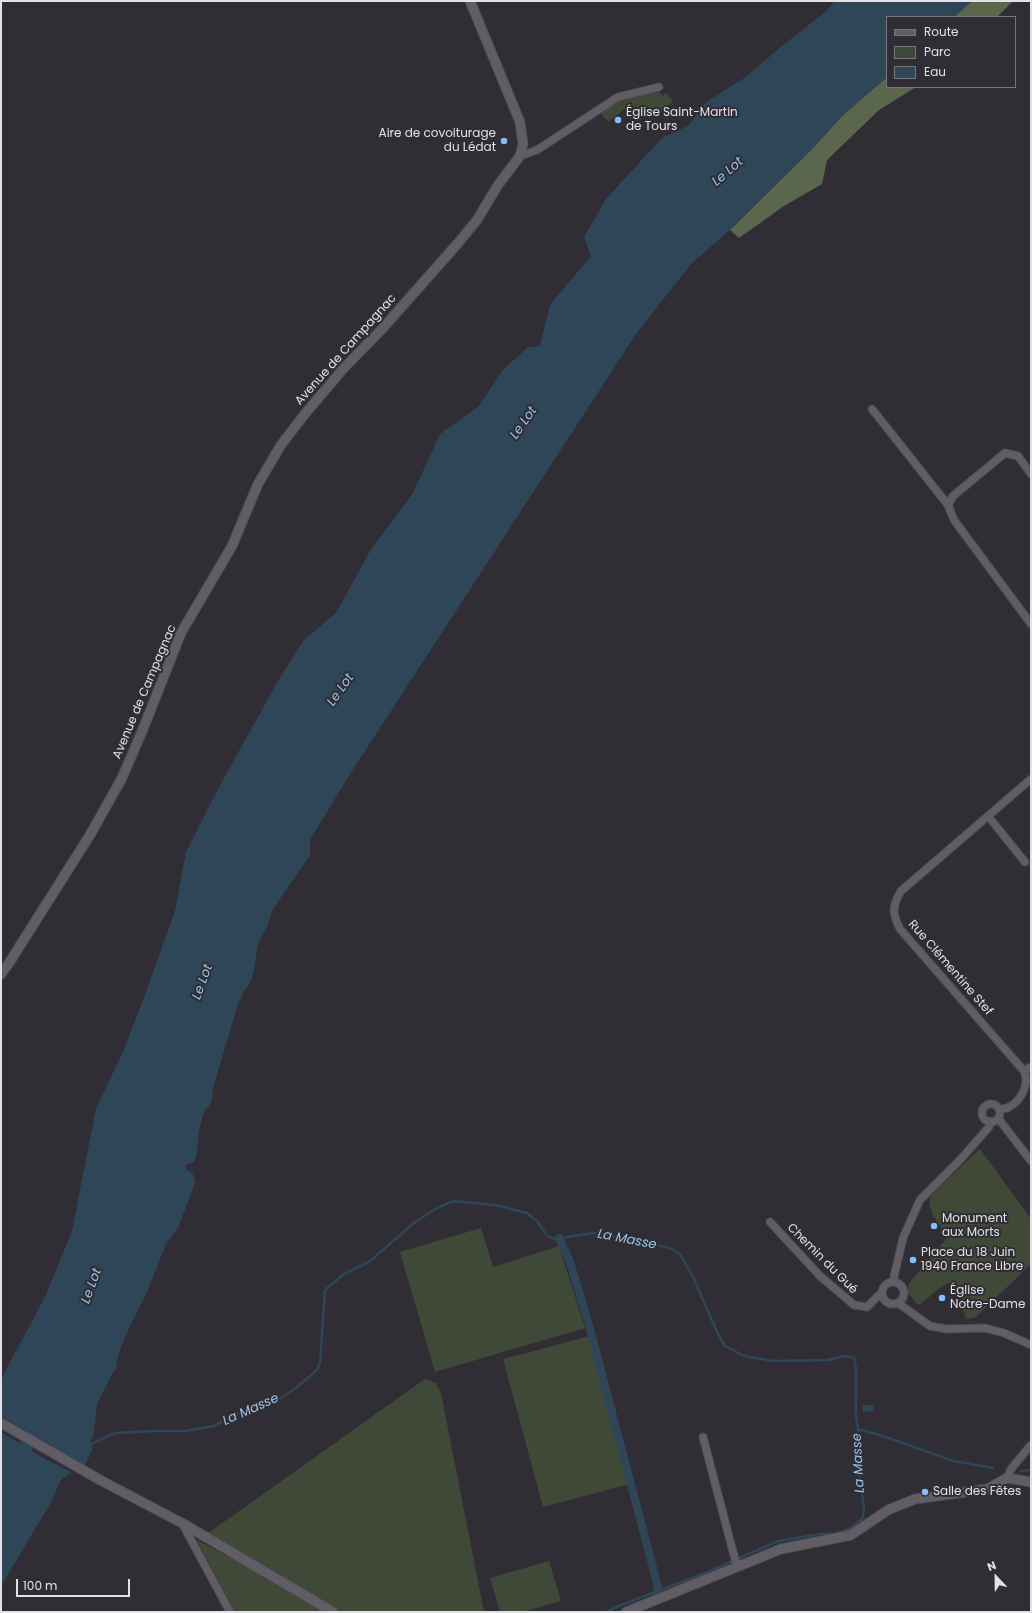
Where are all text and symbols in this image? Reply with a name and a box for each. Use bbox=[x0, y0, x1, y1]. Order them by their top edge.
legend bbox=[886, 16, 1016, 88]
text: Route bbox=[924, 23, 958, 40]
text: Parc bbox=[924, 43, 951, 60]
text: Eau bbox=[924, 63, 946, 80]
place label: Église Saint-Martin de Tours bbox=[626, 106, 738, 134]
marker: Église Saint-Martin de Tours bbox=[613, 115, 623, 125]
place label: Aire de covoiturage du Lédat bbox=[379, 127, 496, 155]
marker: Aire de covoiturage du Lédat bbox=[499, 136, 509, 146]
water label: Le Lot bbox=[709, 154, 747, 190]
street label: Avenue de Campagnac bbox=[292, 292, 400, 408]
water label: Le Lot bbox=[507, 404, 541, 442]
street label: Avenue de Campagnac bbox=[110, 623, 180, 761]
water label: Le Lot bbox=[324, 671, 358, 709]
street label: Rue Clémentine Stef bbox=[905, 918, 995, 1018]
water label: Le Lot bbox=[189, 962, 217, 1002]
place label: Monument aux Morts bbox=[942, 1212, 1007, 1240]
street label: Chemin du Gué bbox=[784, 1221, 860, 1297]
marker: Monument aux Morts bbox=[929, 1221, 939, 1231]
water label: La Masse bbox=[596, 1227, 658, 1253]
place label: Place du 18 Juin 1940 France Libre bbox=[921, 1246, 1023, 1274]
marker: Place du 18 Juin 1940 France Libre bbox=[908, 1255, 918, 1265]
water label: Le Lot bbox=[78, 1266, 106, 1306]
place label: Église Notre-Dame bbox=[950, 1284, 1025, 1312]
marker: Église Notre-Dame bbox=[937, 1293, 947, 1303]
water label: La Masse bbox=[220, 1391, 282, 1429]
water label: La Masse bbox=[850, 1433, 868, 1493]
place label: Salle des Fêtes bbox=[933, 1485, 1021, 1499]
marker: Salle des Fêtes bbox=[920, 1487, 930, 1497]
north arrow bbox=[976, 1557, 1016, 1597]
text: N bbox=[985, 1557, 998, 1575]
scale bar bbox=[18, 1571, 132, 1597]
text: 100 m bbox=[23, 1577, 57, 1594]

